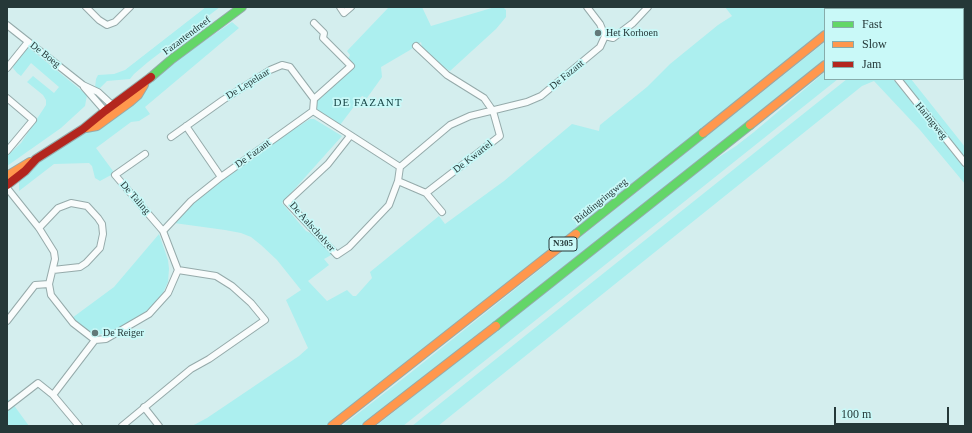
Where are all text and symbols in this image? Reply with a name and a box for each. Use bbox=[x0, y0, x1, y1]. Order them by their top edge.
legend bbox=[824, 8, 964, 80]
street label: Fazantendreef bbox=[161, 14, 213, 58]
text: Fast bbox=[862, 17, 882, 31]
place label: Het Korhoen bbox=[606, 27, 658, 39]
marker: Het Korhoen bbox=[593, 28, 603, 38]
text: Slow bbox=[862, 37, 887, 51]
street label: De Boeg bbox=[27, 39, 63, 71]
street label: De Fazant bbox=[547, 57, 587, 93]
text: Jam bbox=[862, 57, 881, 71]
street label: De Lepelaar bbox=[224, 66, 272, 102]
district label: DE FAZANT bbox=[334, 96, 402, 110]
street label: Haringweg bbox=[912, 100, 950, 142]
street label: De Fazant bbox=[233, 137, 273, 171]
street label: De Kwartel bbox=[451, 138, 495, 176]
street label: Biddingringweg bbox=[572, 176, 630, 226]
street label: De Taling bbox=[117, 179, 153, 217]
street label: De Aalscholver bbox=[287, 200, 337, 254]
road number: N305 bbox=[549, 237, 577, 251]
place label: De Reiger bbox=[103, 327, 144, 339]
marker: De Reiger bbox=[90, 328, 100, 338]
scale bar bbox=[836, 399, 951, 425]
text: 100 m bbox=[841, 407, 871, 421]

